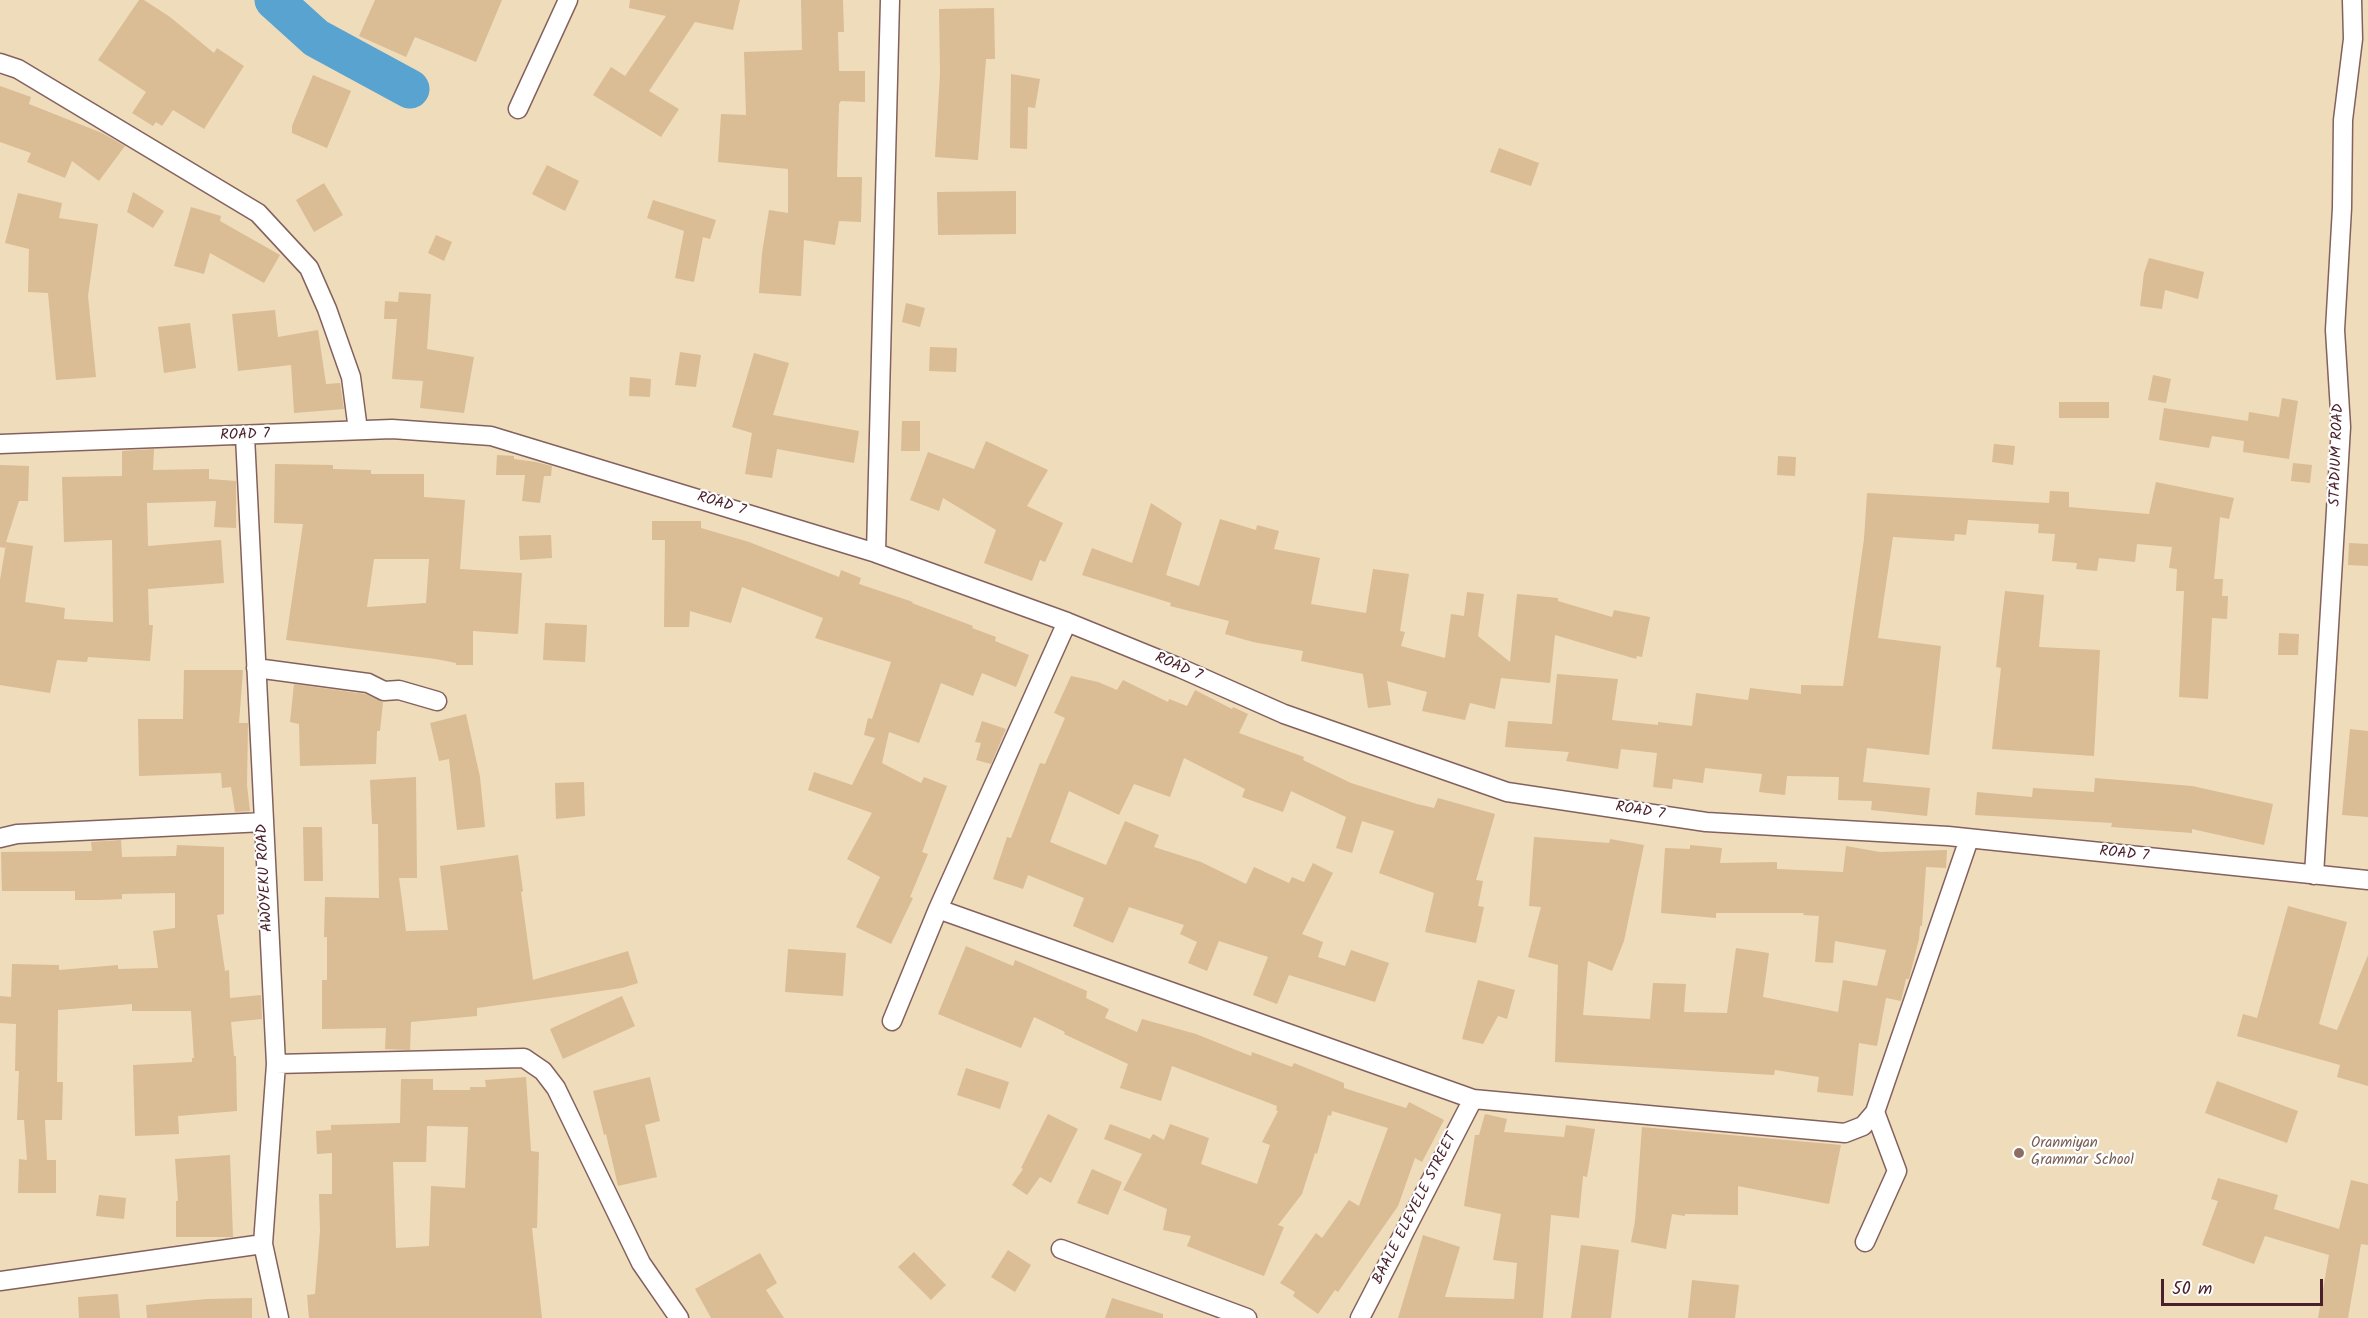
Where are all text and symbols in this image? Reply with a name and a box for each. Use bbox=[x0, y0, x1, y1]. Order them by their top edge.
street label: STADIUM ROAD bbox=[2327, 403, 2349, 507]
street label: ROAD 7 bbox=[220, 426, 270, 446]
street label: ROAD 7 bbox=[695, 489, 747, 521]
street label: ROAD 7 bbox=[1152, 650, 1204, 686]
street label: ROAD 7 bbox=[1614, 799, 1666, 825]
street label: AWOYEKU ROAD bbox=[254, 824, 278, 932]
street label: ROAD 7 bbox=[2098, 843, 2150, 867]
street label: BAALE ELEYELE STREET bbox=[1370, 1130, 1462, 1288]
place label: Oranmiyan Grammar School bbox=[2031, 1135, 2134, 1170]
marker: Oranmiyan Grammar School bbox=[2012, 1146, 2026, 1160]
scale bar bbox=[2164, 1267, 2326, 1305]
text: 50 m bbox=[2172, 1275, 2212, 1304]

